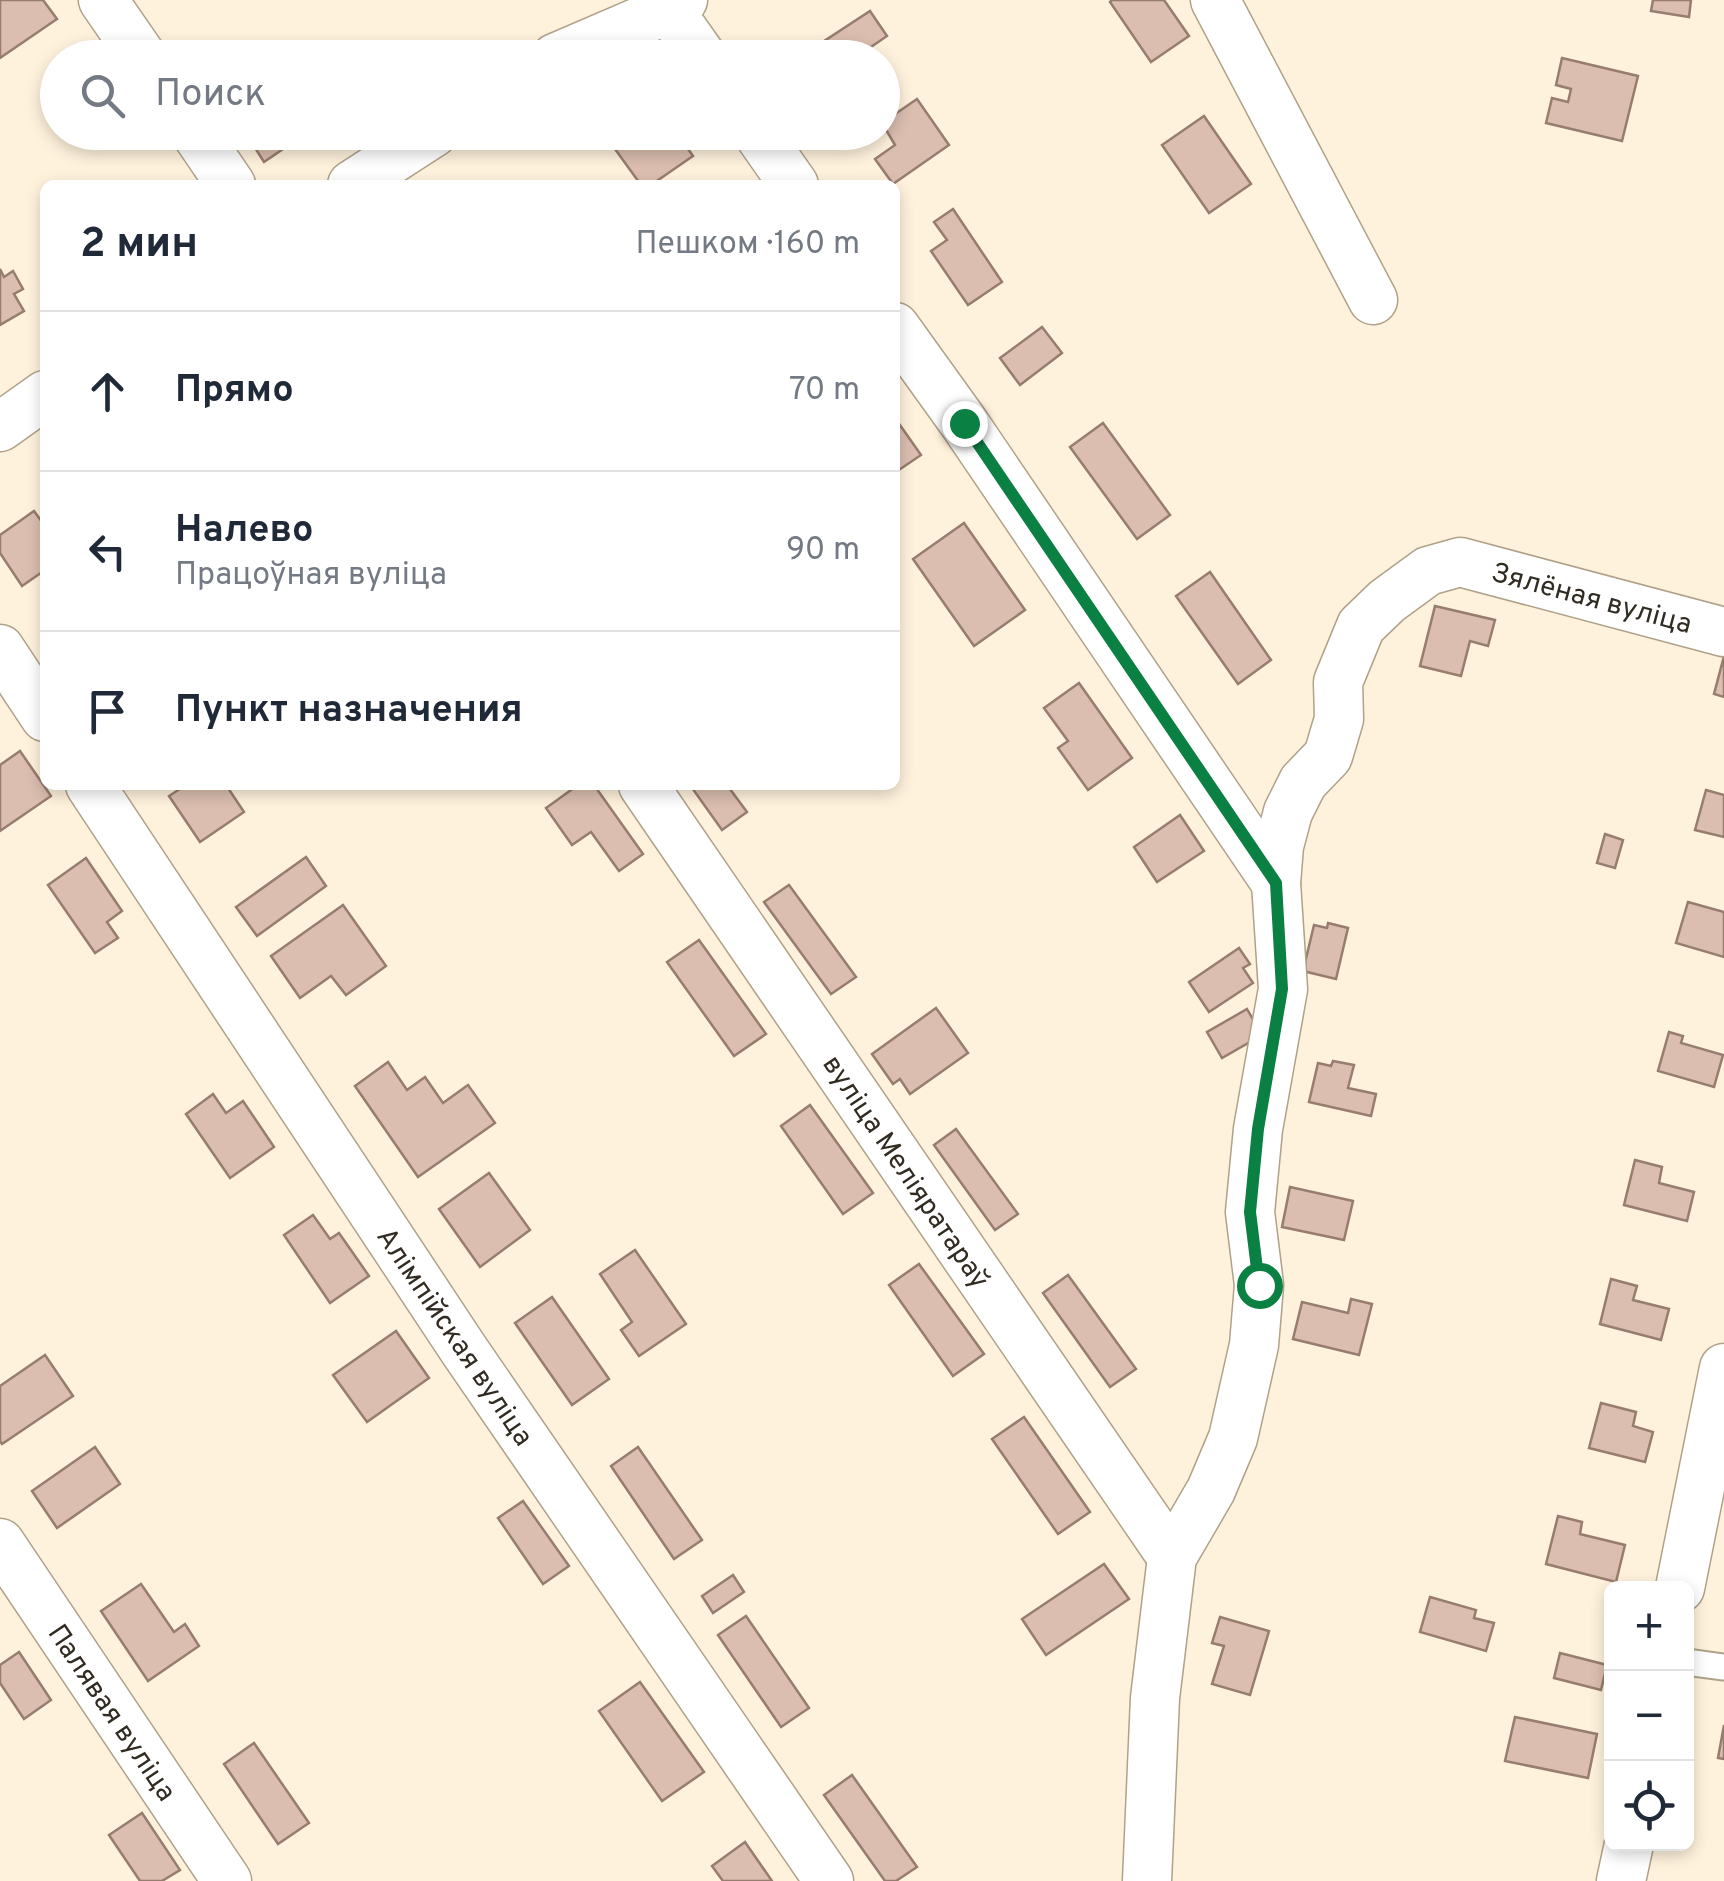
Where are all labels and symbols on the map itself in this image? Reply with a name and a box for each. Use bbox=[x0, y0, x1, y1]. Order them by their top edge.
route end bbox=[942, 401, 988, 447]
street label: Зялёная вуліца bbox=[1487, 556, 1695, 644]
street label: вуліца Меліяратараў bbox=[813, 1049, 996, 1296]
street label: Алімпійская вуліца bbox=[367, 1221, 540, 1454]
route start bbox=[1237, 1263, 1283, 1309]
street label: Палявая вуліца bbox=[38, 1618, 183, 1809]

